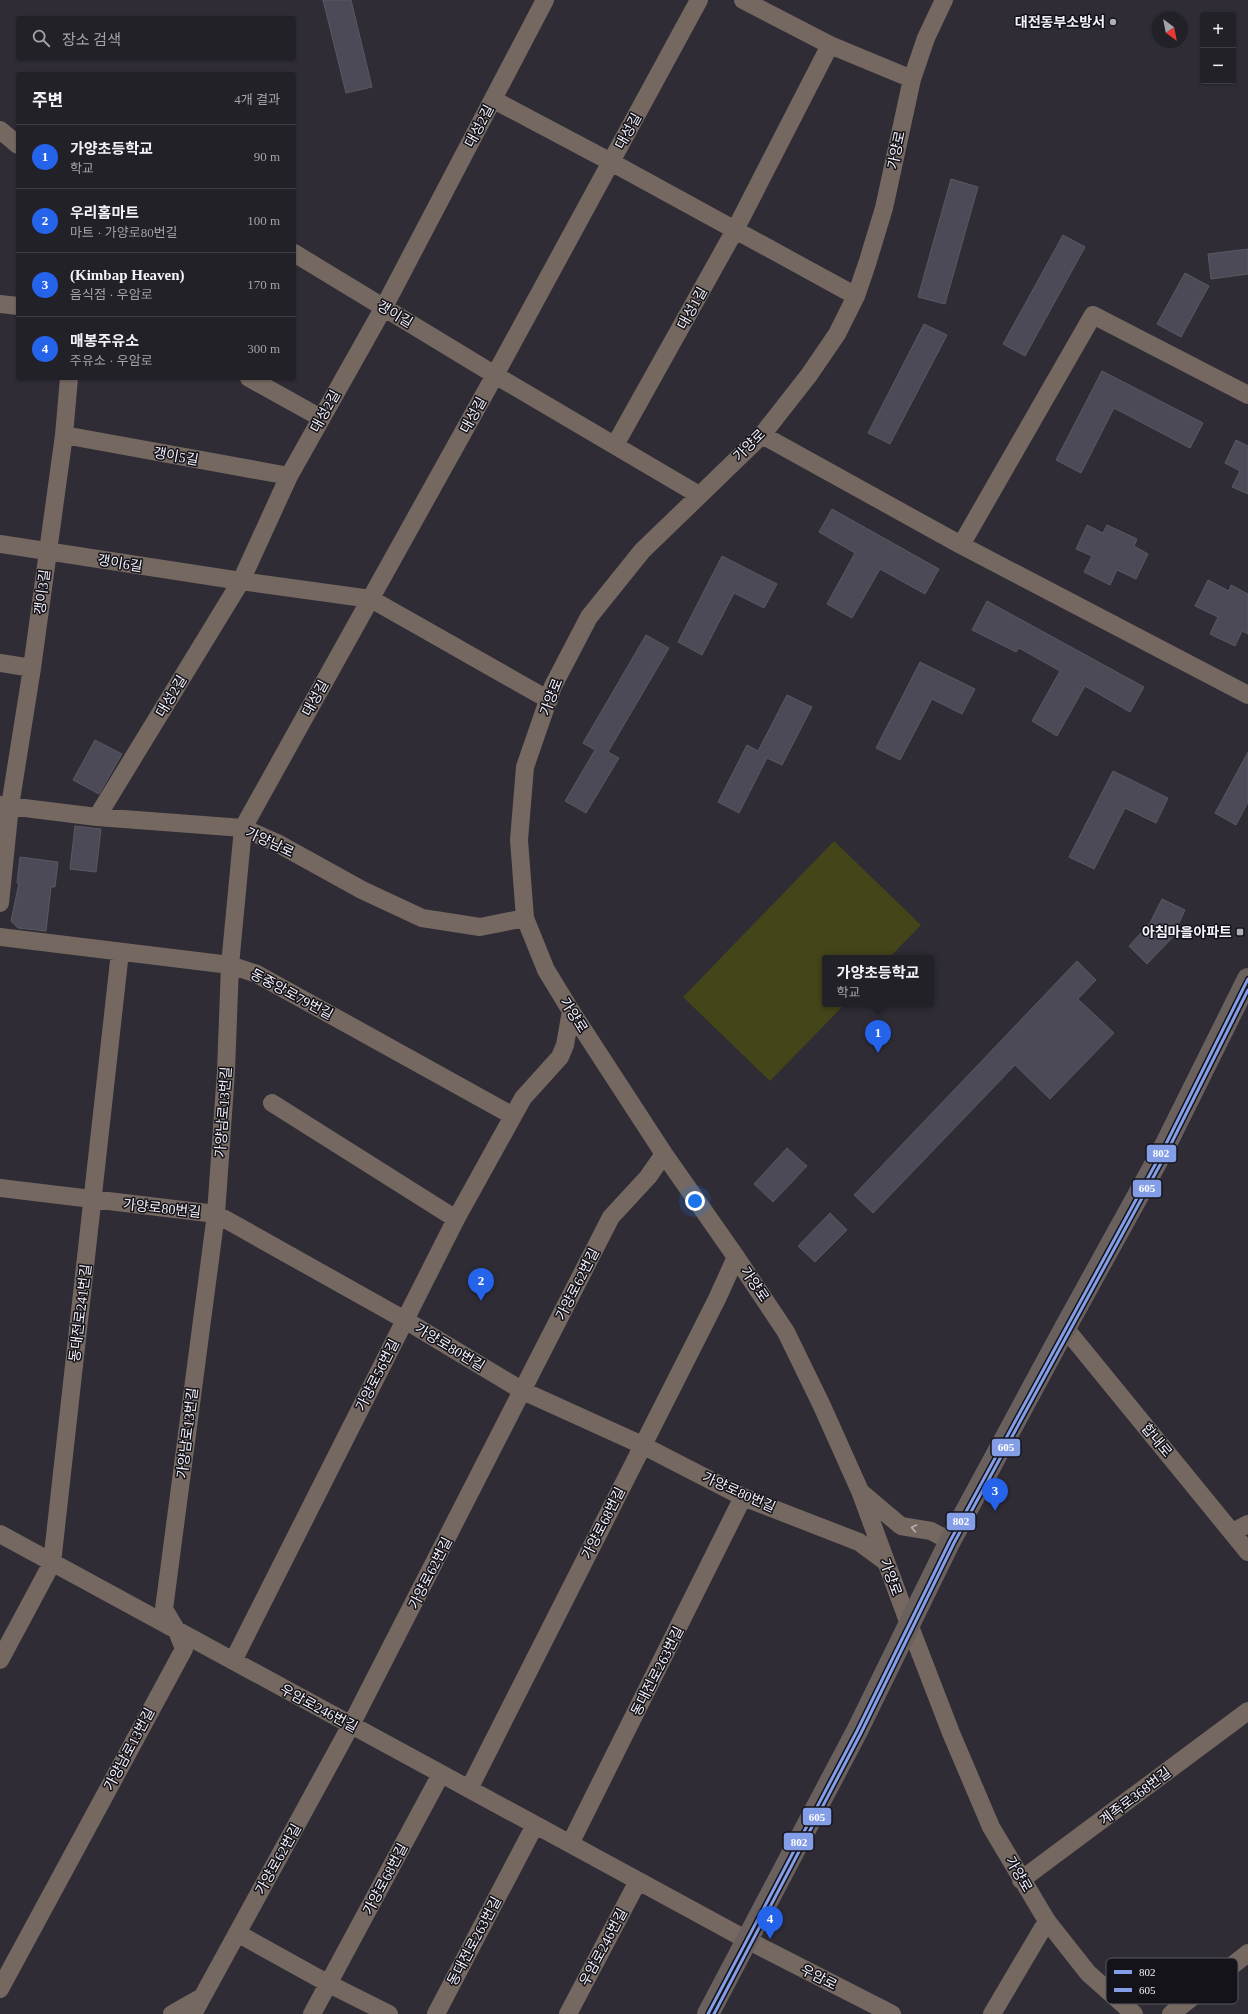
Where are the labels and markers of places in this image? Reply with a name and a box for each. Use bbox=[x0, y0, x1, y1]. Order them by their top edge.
place label: 대전동부소방서 bbox=[1015, 15, 1105, 30]
marker: 대전동부소방서 bbox=[1108, 17, 1118, 27]
place label: 아침마을아파트 bbox=[1142, 925, 1232, 940]
marker: 아침마을아파트 bbox=[1235, 927, 1245, 937]
pin: 1 bbox=[865, 1020, 891, 1053]
pin: 2 bbox=[468, 1268, 494, 1301]
pin: 3 bbox=[982, 1478, 1008, 1511]
pin: 4 bbox=[757, 1906, 783, 1939]

